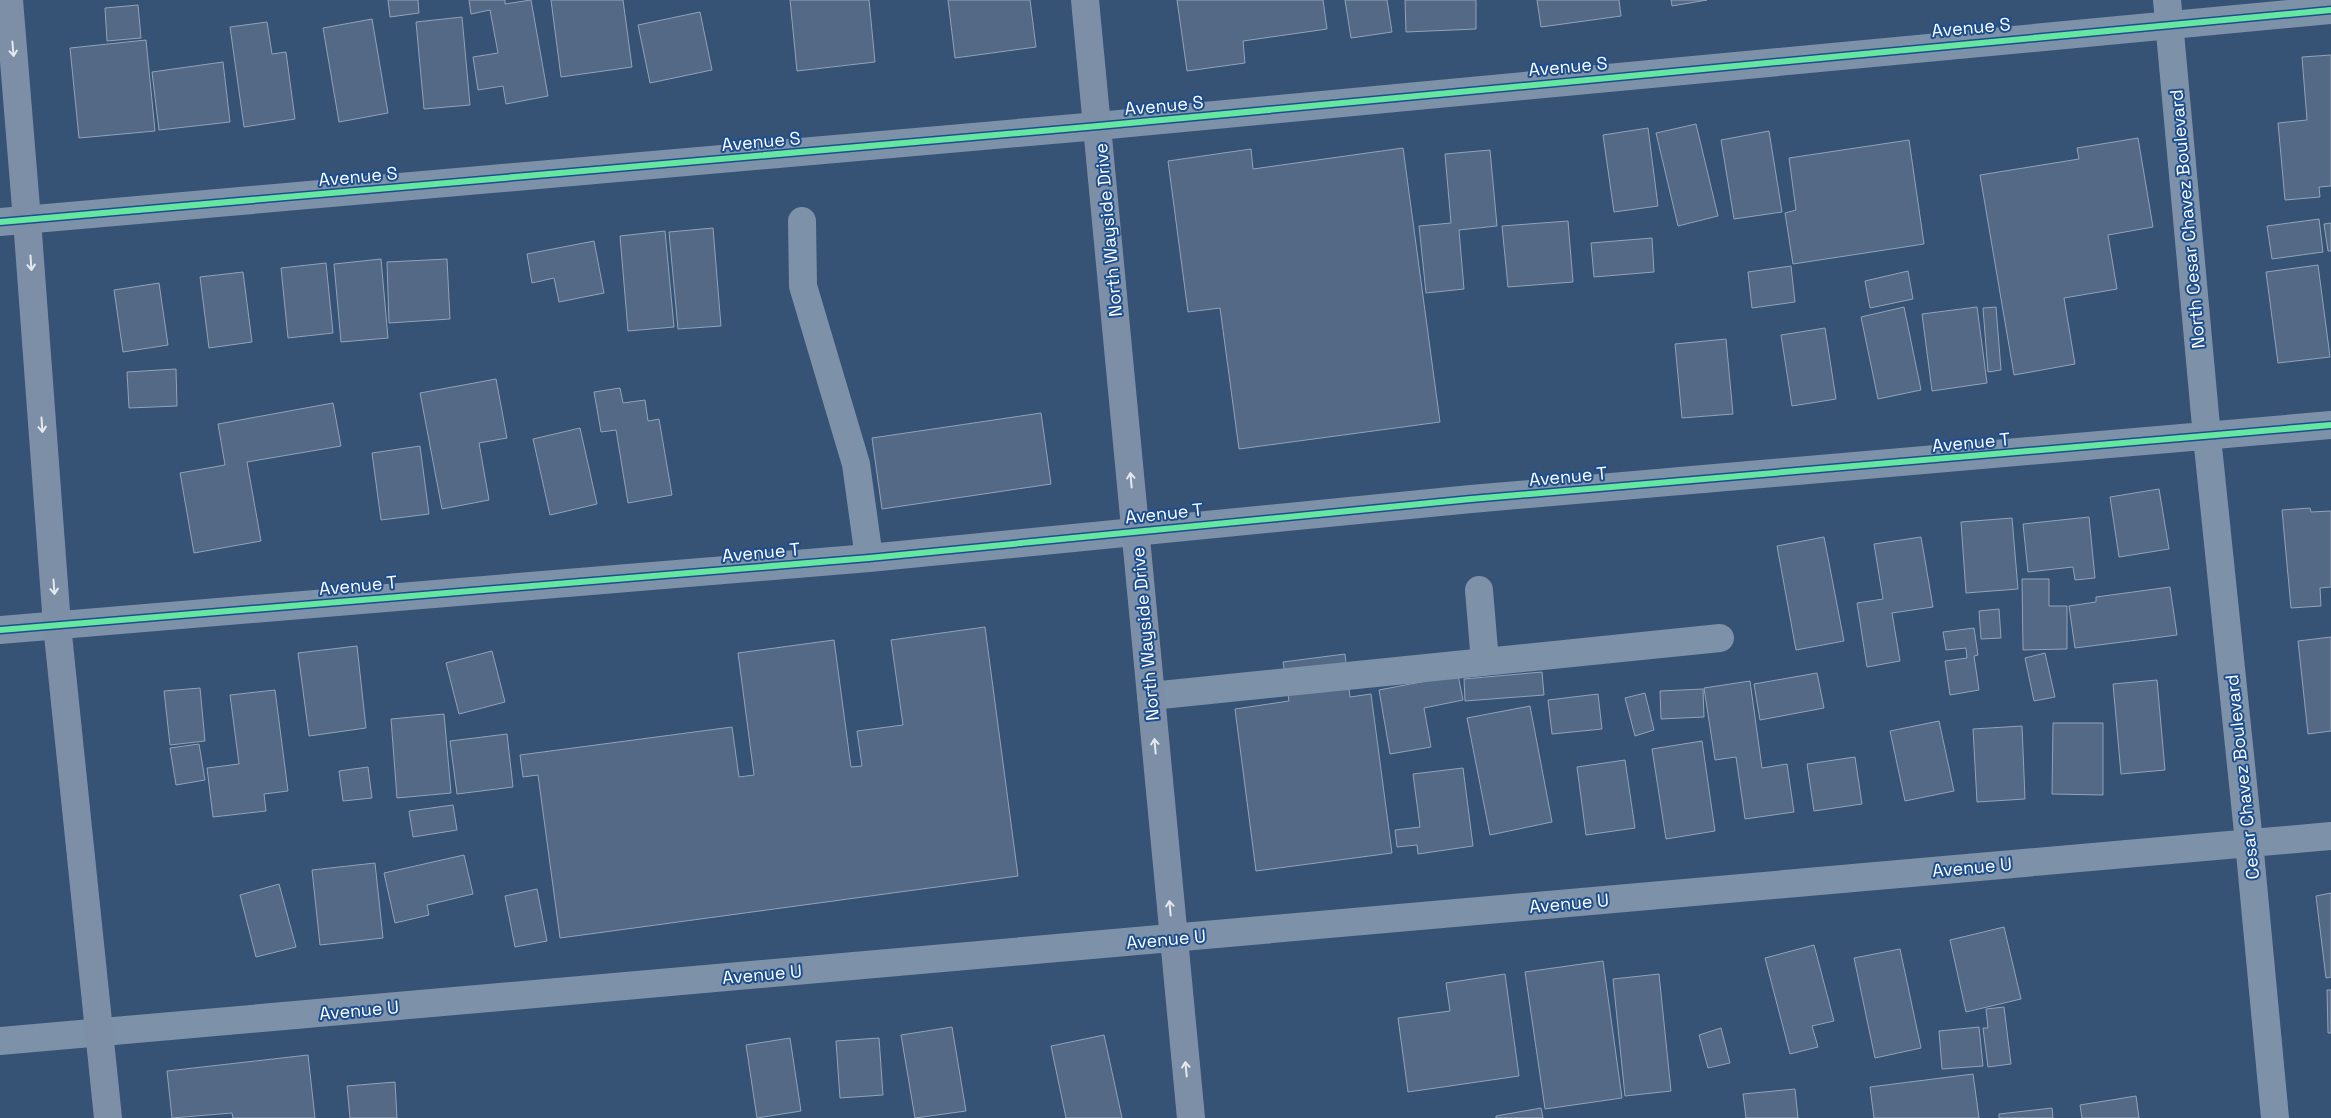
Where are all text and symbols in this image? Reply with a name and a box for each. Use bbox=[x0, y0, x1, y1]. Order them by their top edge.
street label: Avenue S bbox=[1931, 12, 2011, 42]
one-way arrow bbox=[8, 40, 18, 56]
street label: Avenue S bbox=[1528, 51, 1608, 81]
street label: North Cesar Chavez Boulevard bbox=[2164, 89, 2210, 349]
street label: Avenue S bbox=[1124, 90, 1204, 120]
street label: Avenue S bbox=[721, 126, 801, 156]
street label: North Wayside Drive bbox=[1089, 142, 1127, 318]
street label: Avenue S bbox=[318, 161, 398, 191]
one-way arrow bbox=[26, 255, 35, 271]
one-way arrow bbox=[38, 417, 47, 433]
street label: Avenue T bbox=[1931, 427, 2011, 457]
street label: Avenue T bbox=[1528, 461, 1608, 491]
one-way arrow bbox=[1126, 472, 1136, 488]
street label: Avenue T bbox=[1124, 497, 1205, 529]
street label: Avenue T bbox=[721, 537, 801, 567]
street label: North Wayside Drive bbox=[1126, 546, 1164, 722]
street label: Avenue T bbox=[318, 570, 398, 600]
one-way arrow bbox=[49, 579, 59, 595]
street label: Cesar Chavez Boulevard bbox=[2220, 673, 2264, 881]
one-way arrow bbox=[1150, 738, 1160, 754]
street label: Avenue U bbox=[1931, 852, 2013, 882]
street label: Avenue U bbox=[1528, 888, 1610, 918]
one-way arrow bbox=[1166, 900, 1175, 916]
street label: Avenue U bbox=[1125, 924, 1207, 954]
street label: Avenue U bbox=[721, 959, 803, 989]
street label: Avenue U bbox=[318, 995, 400, 1025]
one-way arrow bbox=[1182, 1062, 1191, 1078]

